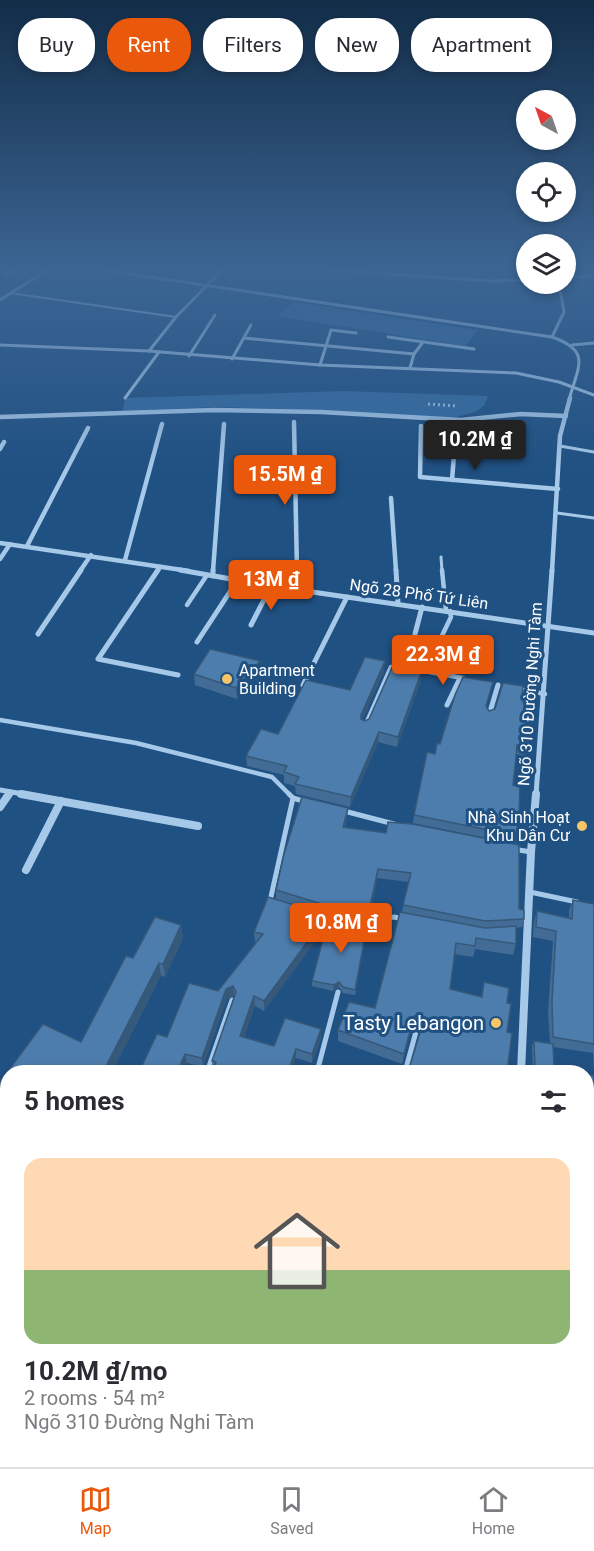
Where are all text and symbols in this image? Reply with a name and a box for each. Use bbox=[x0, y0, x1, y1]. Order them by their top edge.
chip: Buy bbox=[18, 18, 95, 72]
chip: Rent bbox=[107, 18, 191, 72]
chip: Filters bbox=[203, 18, 303, 72]
chip: New bbox=[315, 18, 399, 72]
chip: Apartment bbox=[411, 18, 552, 72]
north arrow bbox=[516, 90, 576, 150]
map controls bbox=[516, 90, 576, 294]
button: locate bbox=[516, 162, 576, 222]
button: layers bbox=[516, 234, 576, 294]
pin: 10.2M ₫ bbox=[420, 420, 530, 471]
text: 10.2M ₫ bbox=[438, 427, 512, 451]
pin: 15.5M ₫ bbox=[230, 455, 340, 506]
text: 15.5M ₫ bbox=[248, 462, 322, 486]
pin: 13M ₫ bbox=[229, 560, 313, 611]
text: 13M ₫ bbox=[243, 567, 299, 591]
street label: Ngõ 28 Phố Tứ Liên bbox=[349, 575, 489, 613]
street label: Ngõ 310 Đường Nghi Tàm bbox=[514, 601, 546, 787]
pin: 22.3M ₫ bbox=[388, 635, 498, 686]
text: 22.3M ₫ bbox=[406, 642, 480, 666]
place label: Apartment Building bbox=[239, 661, 315, 698]
marker: Apartment Building bbox=[220, 672, 234, 686]
place label: Nhà Sinh Hoạt Khu Dân Cư bbox=[468, 808, 571, 845]
marker: Nhà Sinh Hoạt Khu Dân Cư bbox=[575, 819, 589, 833]
pin: 10.8M ₫ bbox=[286, 903, 396, 954]
text: 10.8M ₫ bbox=[304, 910, 378, 934]
place label: Tasty Lebangon bbox=[343, 1011, 484, 1035]
marker: Tasty Lebangon bbox=[489, 1016, 503, 1030]
icon: filters bbox=[537, 1085, 570, 1118]
text: 5 homes bbox=[24, 1086, 125, 1116]
icon: home bbox=[243, 1197, 351, 1305]
text: 10.2M ₫/mo bbox=[24, 1356, 167, 1386]
text: 2 rooms · 54 m² bbox=[24, 1386, 165, 1410]
text: Ngõ 310 Đường Nghi Tàm bbox=[24, 1410, 254, 1434]
tab: Map bbox=[79, 1483, 112, 1538]
tab: Saved bbox=[270, 1483, 314, 1538]
tab: Home bbox=[472, 1483, 515, 1538]

